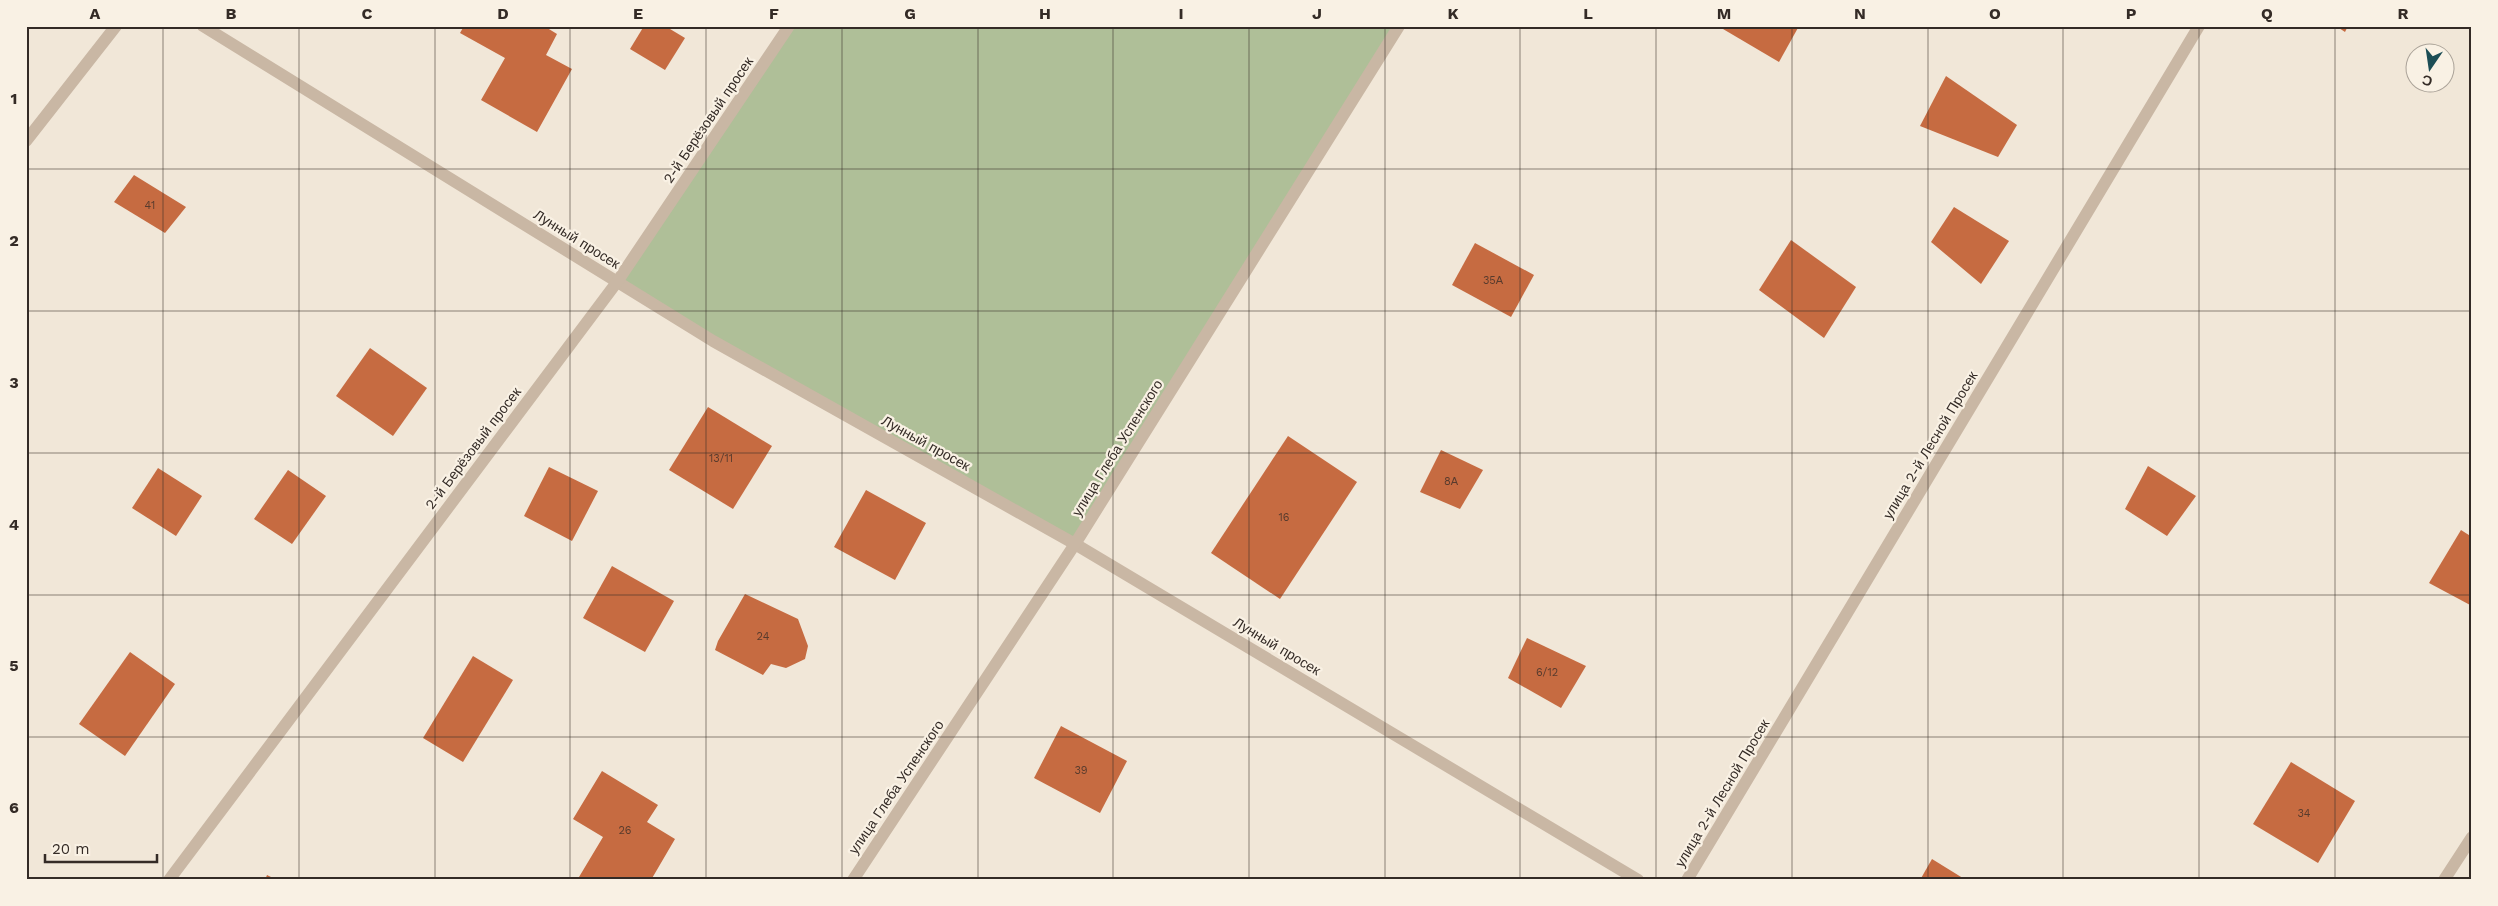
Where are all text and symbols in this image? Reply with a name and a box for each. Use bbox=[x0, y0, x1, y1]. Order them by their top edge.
text: A bbox=[90, 4, 101, 23]
text: B bbox=[226, 4, 237, 23]
text: C bbox=[362, 4, 373, 23]
text: D bbox=[497, 4, 509, 23]
text: E bbox=[633, 4, 643, 23]
text: F bbox=[769, 4, 779, 23]
text: G bbox=[904, 4, 916, 23]
text: H bbox=[1039, 4, 1051, 23]
text: I bbox=[1178, 4, 1184, 23]
text: J bbox=[1312, 4, 1322, 23]
text: K bbox=[1447, 4, 1459, 23]
text: L bbox=[1583, 4, 1593, 23]
text: M bbox=[1717, 4, 1731, 23]
text: N bbox=[1854, 4, 1866, 23]
text: O bbox=[1989, 4, 2001, 23]
text: P bbox=[2126, 4, 2137, 23]
text: Q bbox=[2261, 4, 2273, 23]
text: R bbox=[2397, 4, 2409, 23]
north arrow bbox=[2406, 42, 2456, 92]
street label: 2-й Берёзовый просек bbox=[660, 53, 757, 186]
text: С bbox=[2420, 72, 2434, 90]
text: 1 bbox=[11, 89, 17, 108]
house number: 41 bbox=[145, 199, 155, 212]
street label: Лунный просек bbox=[531, 206, 624, 272]
text: 2 bbox=[9, 231, 19, 250]
house number: 35А bbox=[1483, 274, 1504, 287]
street label: улица 2-й Лесной Просек bbox=[1879, 367, 1981, 522]
text: 3 bbox=[9, 373, 19, 392]
street label: улица Глеба Успенского bbox=[1068, 377, 1166, 519]
street label: 2-й Берёзовый просек bbox=[422, 383, 525, 512]
street label: Лунный просек bbox=[879, 412, 974, 474]
house number: 13/11 bbox=[709, 452, 733, 465]
house number: 8А bbox=[1444, 475, 1459, 488]
house number: 16 bbox=[1279, 511, 1290, 524]
text: 4 bbox=[9, 515, 19, 534]
street label: Лунный просек bbox=[1231, 614, 1324, 679]
house number: 24 bbox=[757, 630, 770, 643]
text: 5 bbox=[9, 656, 19, 675]
house number: 6/12 bbox=[1536, 666, 1558, 679]
street label: улица 2-й Лесной Просек bbox=[1671, 715, 1773, 870]
street label: улица Глеба Успенского bbox=[845, 717, 947, 857]
house number: 39 bbox=[1074, 764, 1088, 777]
text: 6 bbox=[9, 798, 19, 817]
house number: 34 bbox=[2297, 807, 2311, 820]
house number: 26 bbox=[618, 824, 632, 837]
scale bar bbox=[45, 831, 158, 863]
text: 20 m bbox=[52, 840, 90, 858]

